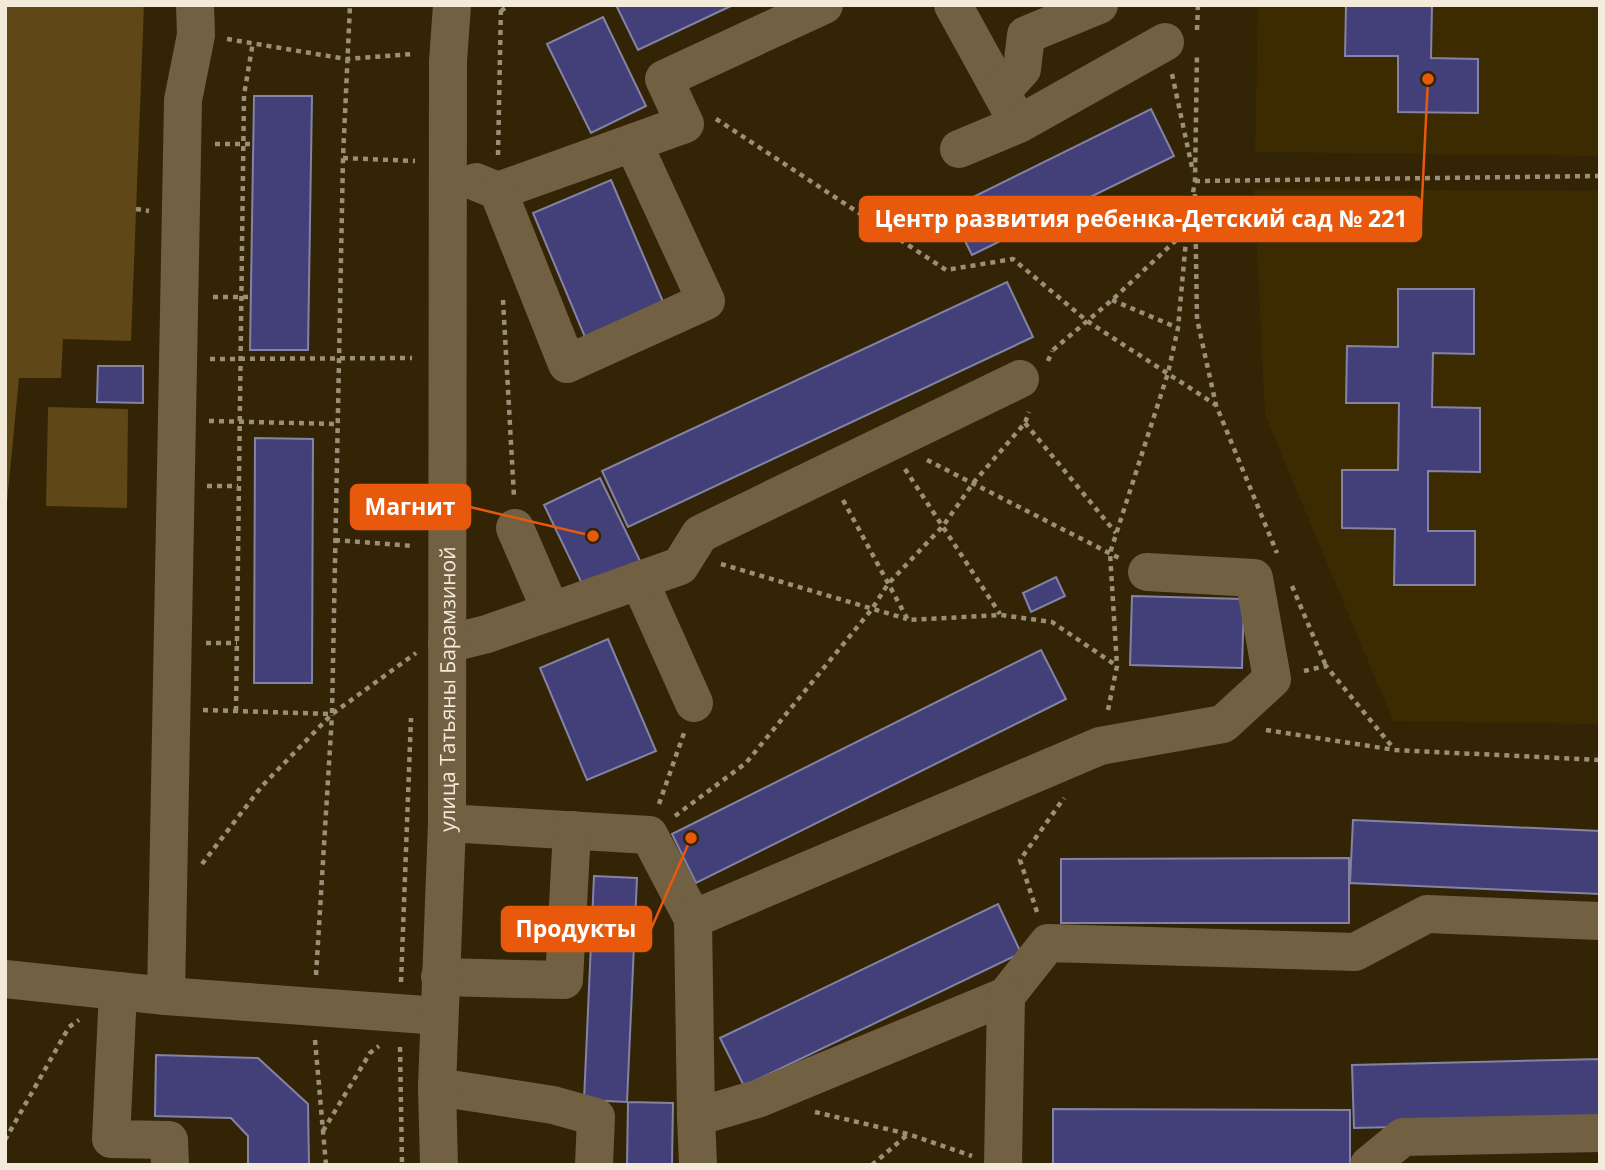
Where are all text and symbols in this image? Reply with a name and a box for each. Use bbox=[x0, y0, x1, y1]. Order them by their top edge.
callout: Центр развития ребенка-Детский сад № 221 bbox=[860, 197, 1421, 241]
text: Центр развития ребенка-Детский сад № 221 bbox=[874, 202, 1408, 234]
callout: Магнит bbox=[351, 485, 470, 529]
text: Магнит bbox=[364, 490, 456, 522]
street label: улица Татьяны Барамзиной bbox=[433, 546, 461, 833]
callout: Продукты bbox=[502, 907, 651, 951]
text: Продукты bbox=[516, 912, 636, 944]

